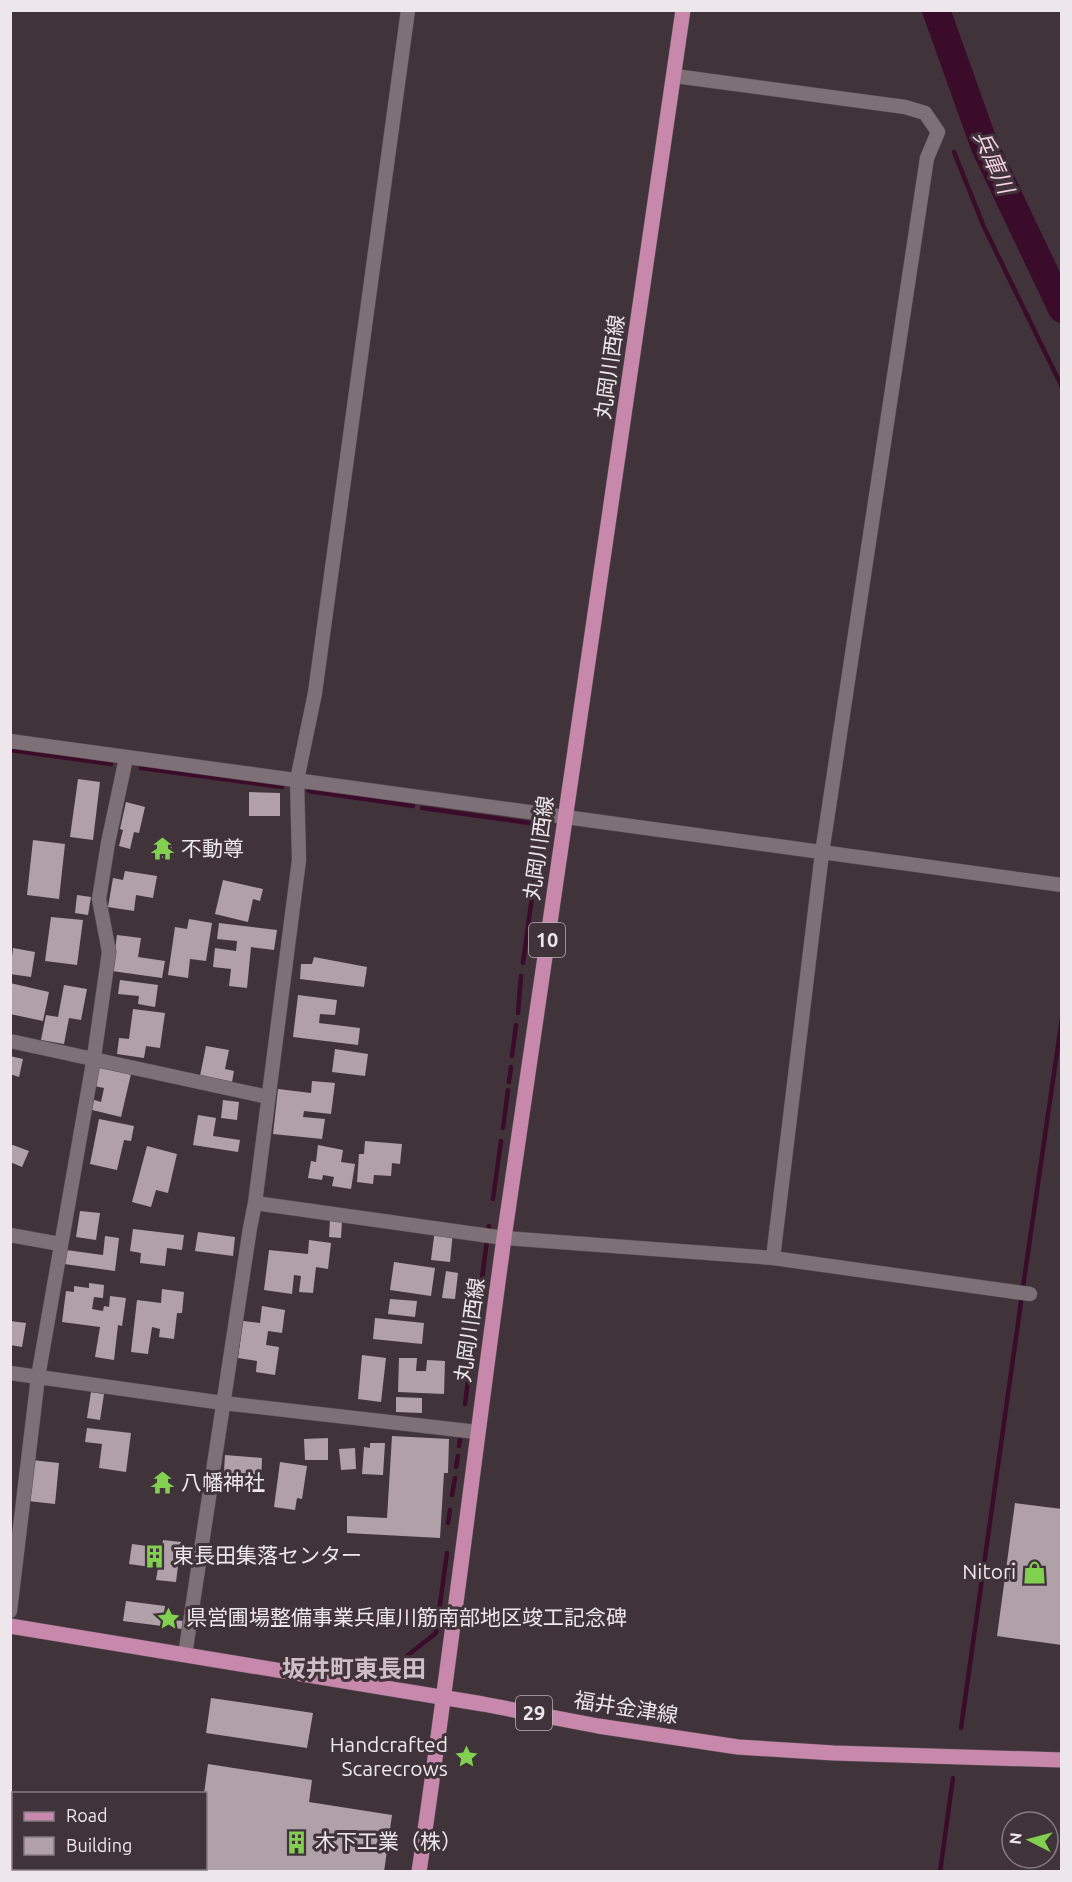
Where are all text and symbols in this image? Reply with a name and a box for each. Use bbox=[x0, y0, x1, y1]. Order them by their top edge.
water label: 兵庫川 bbox=[970, 127, 1020, 199]
street label: 丸岡川西線 bbox=[590, 313, 628, 421]
street label: 丸岡川西線 bbox=[519, 794, 557, 902]
temple icon: 不動尊 bbox=[150, 836, 176, 862]
place label: 不動尊 bbox=[181, 836, 244, 860]
road number: 10 bbox=[529, 923, 565, 957]
street label: 丸岡川西線 bbox=[450, 1276, 488, 1384]
temple icon: 八幡神社 bbox=[150, 1470, 176, 1496]
place label: 八幡神社 bbox=[181, 1470, 265, 1494]
building icon: 東長田集落センター bbox=[142, 1543, 168, 1569]
place label: 東長田集落センター bbox=[173, 1543, 362, 1567]
place label: Nitori bbox=[962, 1559, 1016, 1583]
shop icon: Nitori bbox=[1021, 1559, 1047, 1585]
place icon: 県営圃場整備事業兵庫川筋南部地区竣工記念碑 bbox=[155, 1605, 181, 1631]
place label: 県営圃場整備事業兵庫川筋南部地区竣工記念碑 bbox=[186, 1605, 627, 1629]
district label: 坂井町東長田 bbox=[282, 1655, 426, 1682]
street label: 福井金津線 bbox=[572, 1687, 680, 1727]
road number: 29 bbox=[516, 1696, 552, 1730]
place label: Handcrafted Scarecrows bbox=[330, 1732, 448, 1780]
place icon: Handcrafted Scarecrows bbox=[453, 1744, 479, 1770]
legend bbox=[12, 1792, 207, 1870]
text: Road bbox=[66, 1805, 108, 1825]
north arrow bbox=[1000, 1810, 1060, 1870]
building icon: 木下工業（株） bbox=[284, 1829, 310, 1855]
place label: 木下工業（株） bbox=[315, 1829, 462, 1853]
text: N bbox=[1006, 1832, 1025, 1845]
text: Building bbox=[66, 1835, 132, 1855]

